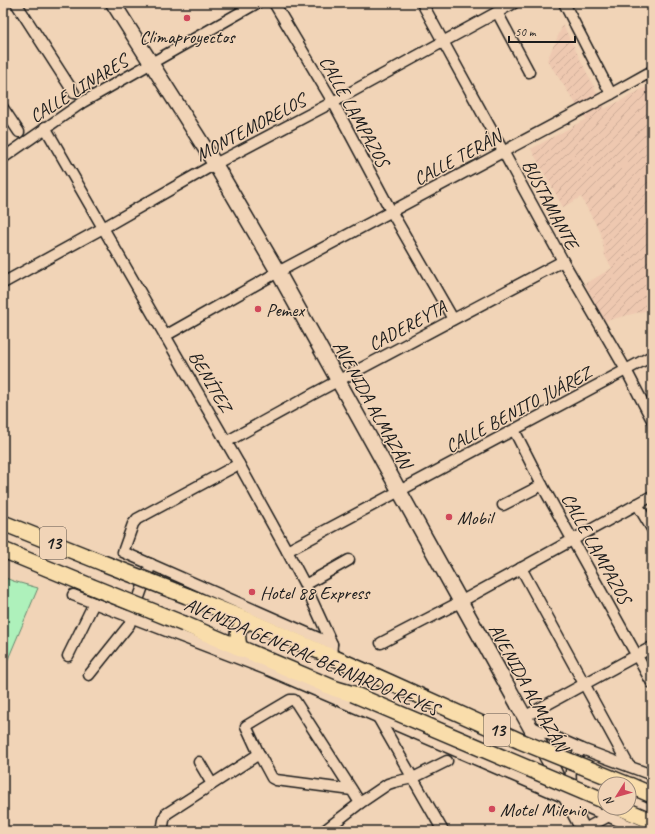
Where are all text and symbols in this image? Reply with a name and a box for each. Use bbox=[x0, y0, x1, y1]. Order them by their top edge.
marker: Climaproyectos bbox=[182, 13, 192, 23]
scale bar bbox=[509, 18, 575, 44]
text: 50 m bbox=[515, 24, 537, 40]
place label: Climaproyectos bbox=[139, 25, 236, 49]
street label: CALLE LINARES bbox=[25, 47, 135, 128]
street label: CALLE LAMPAZOS bbox=[314, 52, 396, 174]
street label: MONTEMORELOS bbox=[191, 87, 313, 167]
street label: CALLE TERÁN bbox=[409, 124, 508, 191]
street label: BUSTAMANTE bbox=[517, 156, 585, 256]
street label: CADEREYTA bbox=[364, 295, 452, 356]
place label: Pemex bbox=[266, 298, 305, 322]
marker: Pemex bbox=[253, 304, 263, 314]
street label: AVENIDA ALMAZÁN bbox=[327, 337, 418, 475]
street label: BENÍTEZ bbox=[183, 347, 239, 419]
street label: CALLE BENITO JUÁREZ bbox=[441, 360, 598, 458]
street label: CALLE LAMPAZOS bbox=[556, 489, 638, 611]
place label: Mobil bbox=[457, 506, 496, 530]
marker: Mobil bbox=[444, 512, 454, 522]
road number: 13 bbox=[40, 527, 66, 559]
place label: Hotel 88 Express bbox=[260, 581, 371, 605]
marker: Hotel 88 Express bbox=[247, 587, 257, 597]
street label: AVENIDA GENERAL BERNARDO REYES bbox=[181, 592, 445, 723]
street label: AVENIDA ALMAZÁN bbox=[483, 620, 574, 758]
road number: 13 bbox=[484, 714, 510, 746]
north arrow bbox=[597, 776, 637, 816]
text: N bbox=[600, 793, 617, 809]
place label: Motel Milenio bbox=[500, 798, 587, 822]
marker: Motel Milenio bbox=[487, 804, 497, 814]

